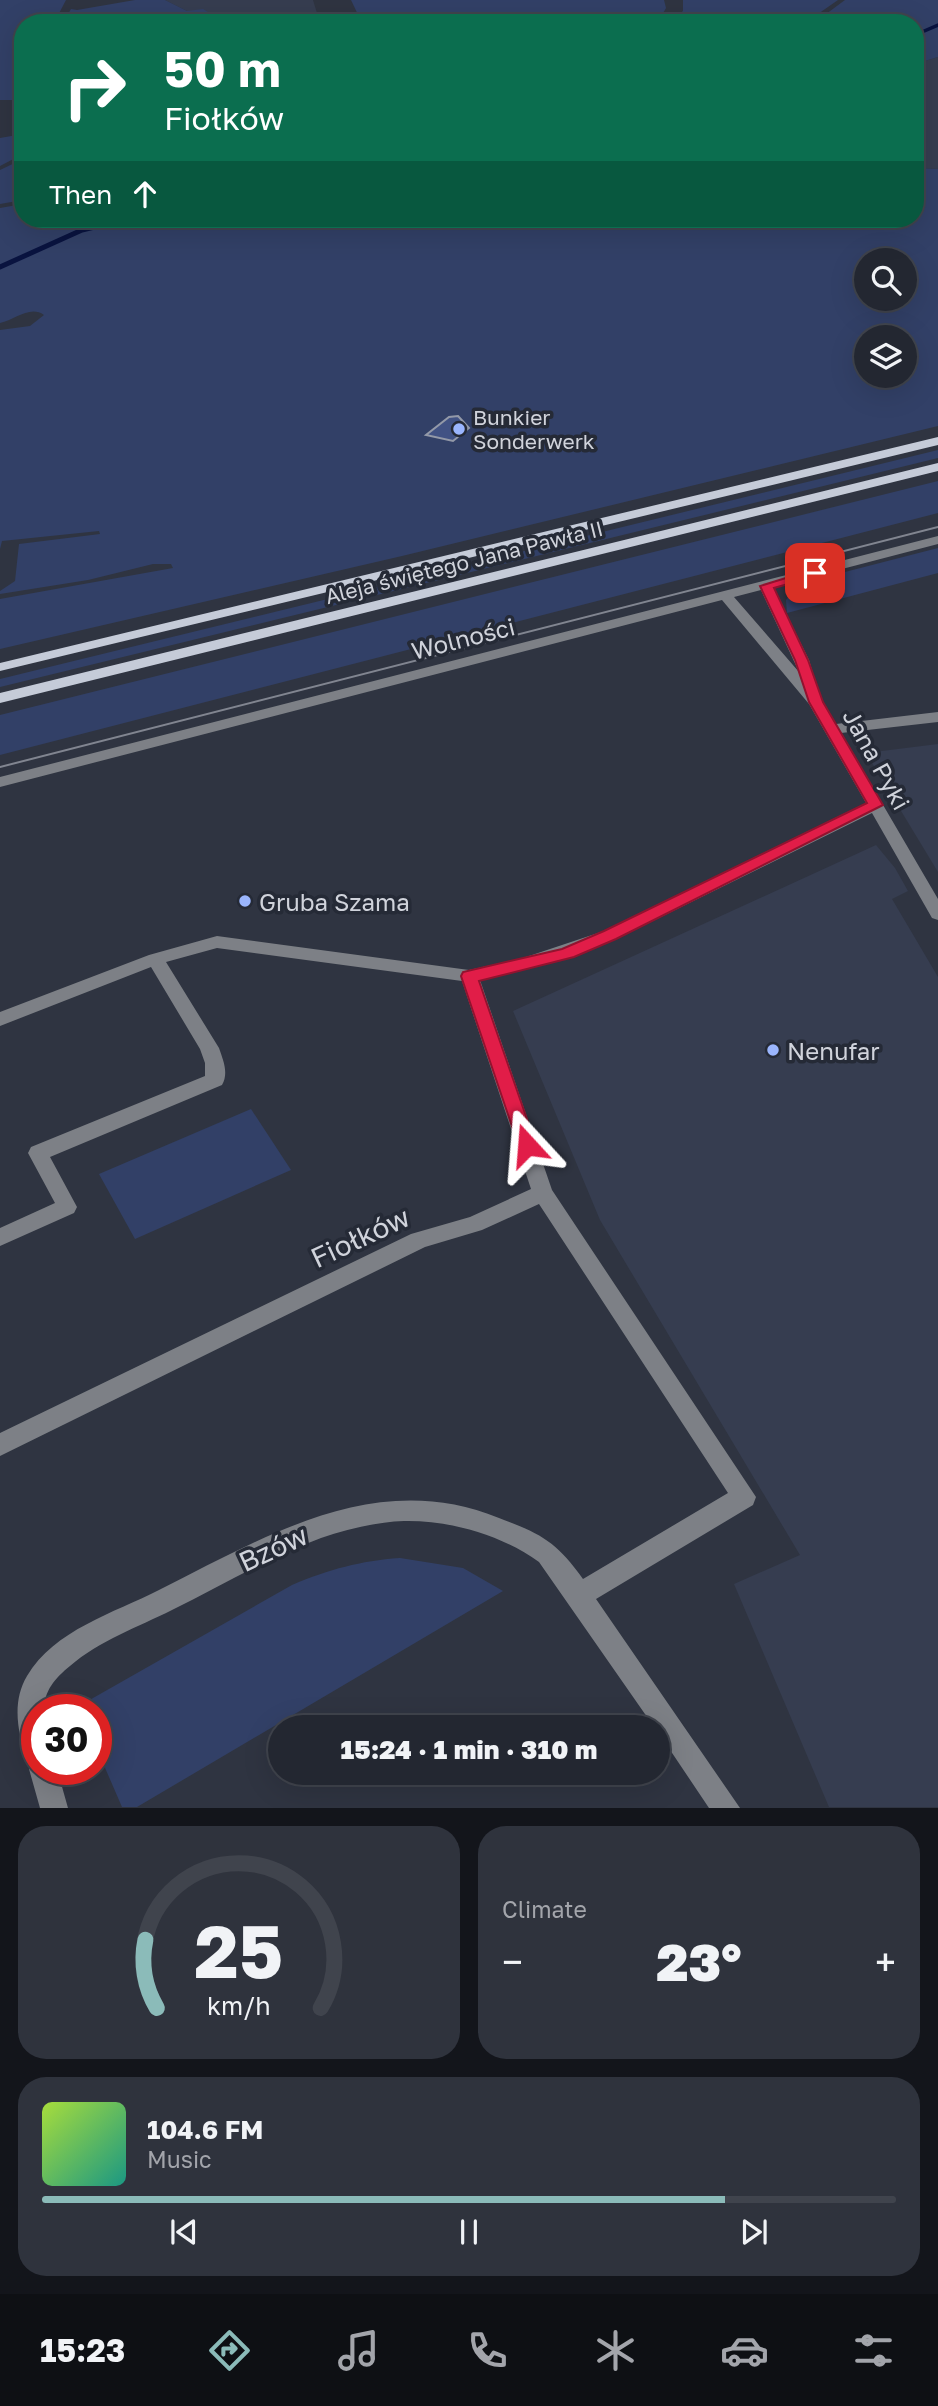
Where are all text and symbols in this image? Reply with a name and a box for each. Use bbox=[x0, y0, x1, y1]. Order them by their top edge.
text: 50 m bbox=[164, 39, 281, 98]
icon: right bbox=[49, 42, 140, 133]
text: Fiołków bbox=[164, 99, 284, 137]
icon: ahead bbox=[126, 175, 164, 213]
text: Then bbox=[49, 179, 112, 210]
map controls bbox=[854, 248, 917, 388]
button: search bbox=[854, 248, 917, 311]
button: layers bbox=[854, 325, 917, 388]
place label: Bunkier Sonderwerk bbox=[473, 404, 595, 454]
marker: Bunkier Sonderwerk bbox=[451, 421, 467, 437]
street label: Aleja świętego Jana Pawła II bbox=[322, 515, 606, 609]
pin bbox=[785, 543, 845, 603]
icon: arrive bbox=[796, 554, 834, 592]
street label: Wolności bbox=[408, 611, 518, 665]
street label: Jana Pyki bbox=[837, 703, 917, 815]
place label: Gruba Szama bbox=[259, 887, 410, 916]
marker: Gruba Szama bbox=[237, 893, 253, 909]
place label: Nenufar bbox=[787, 1036, 880, 1065]
marker: Nenufar bbox=[765, 1042, 781, 1058]
position arrow bbox=[490, 1108, 564, 1182]
street label: Fiołków bbox=[305, 1200, 415, 1274]
street label: Bzów bbox=[233, 1518, 313, 1578]
speed limit sign: 30 bbox=[21, 1694, 112, 1785]
text: 15:24 · 1 min · 310 m bbox=[341, 1734, 597, 1765]
text: Climate bbox=[502, 1895, 587, 1923]
text: 25 bbox=[195, 1908, 283, 1995]
text: 23° bbox=[656, 1930, 742, 1992]
text: − bbox=[502, 1939, 523, 1984]
text: + bbox=[875, 1939, 896, 1984]
text: km/h bbox=[207, 1990, 271, 2021]
text: 104.6 FM bbox=[147, 2114, 263, 2145]
text: Music bbox=[147, 2145, 212, 2173]
icon: previous bbox=[165, 2213, 203, 2251]
icon: pause bbox=[450, 2213, 488, 2251]
icon: next bbox=[735, 2213, 773, 2251]
icon: directions bbox=[205, 2326, 254, 2375]
icon: music bbox=[334, 2326, 383, 2375]
icon: phone bbox=[463, 2326, 512, 2375]
icon: climate bbox=[591, 2326, 640, 2375]
icon: car bbox=[720, 2326, 769, 2375]
icon: filters bbox=[849, 2326, 898, 2375]
text: 15:23 bbox=[40, 2331, 125, 2369]

